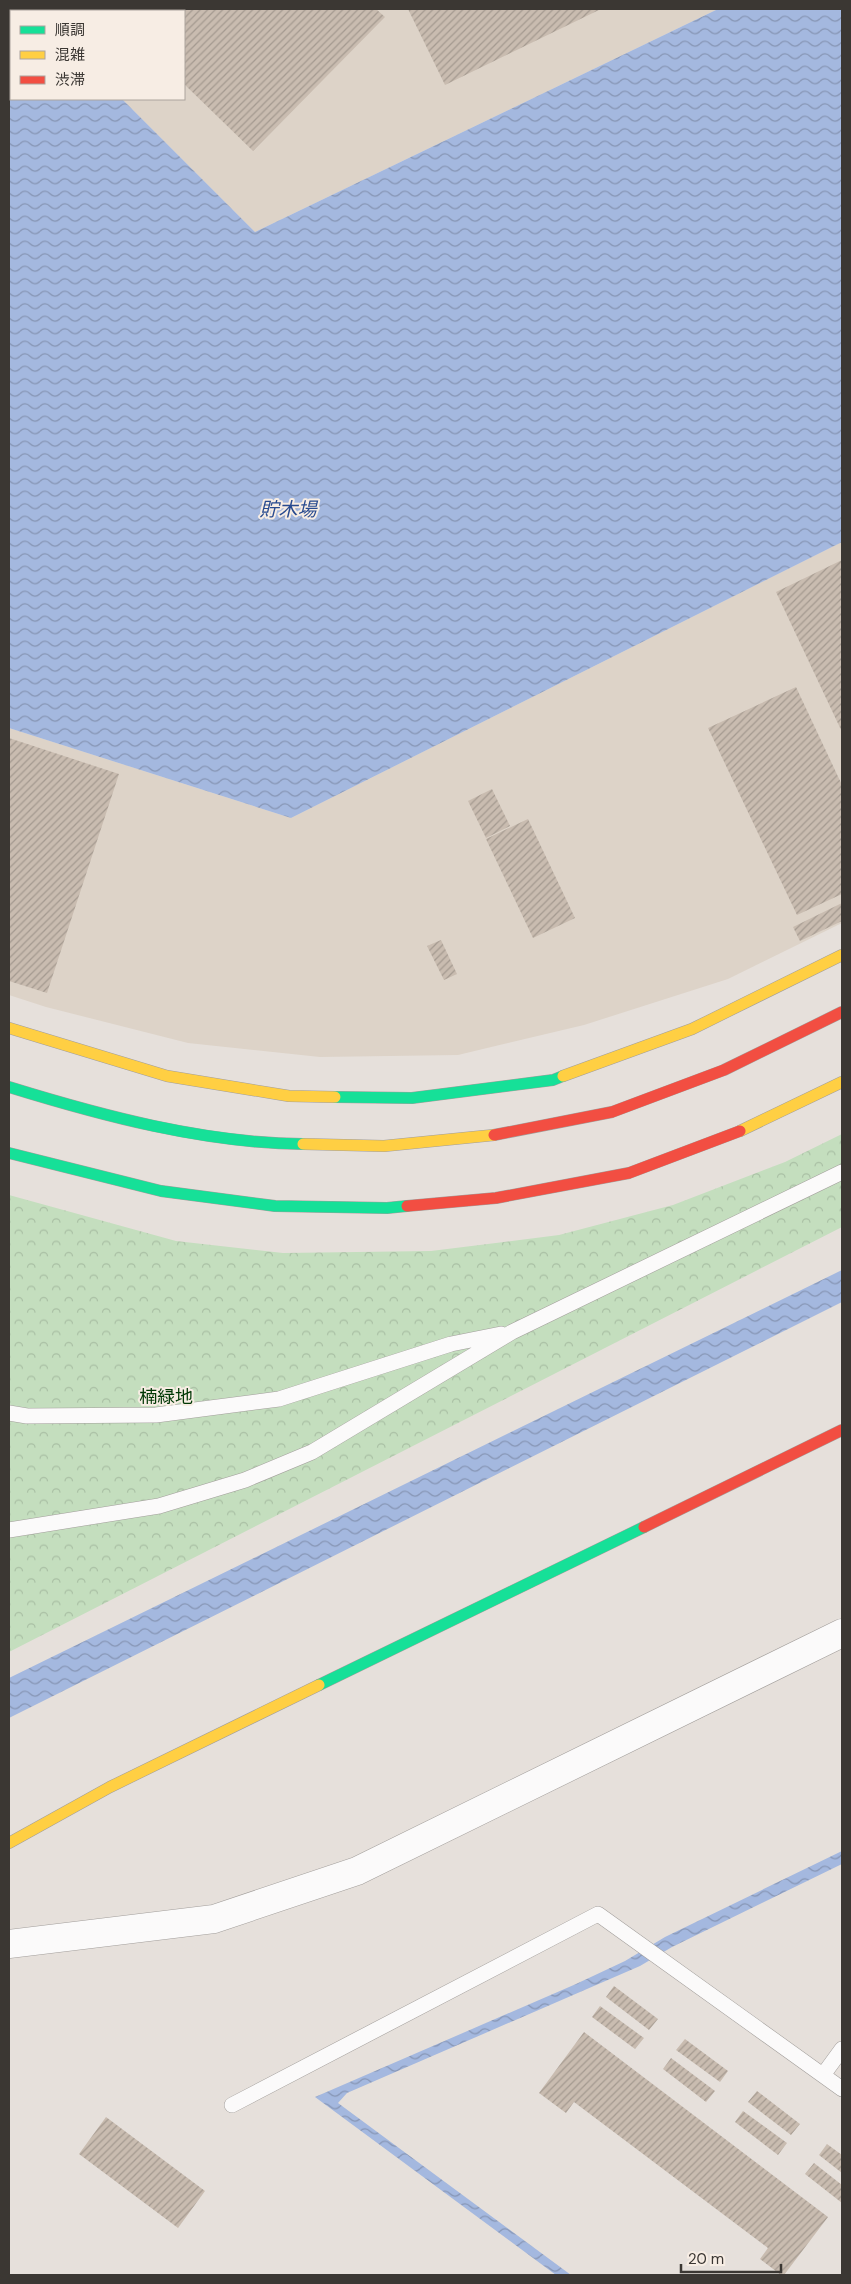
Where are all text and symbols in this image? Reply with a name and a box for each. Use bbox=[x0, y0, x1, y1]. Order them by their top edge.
legend bbox=[10, 10, 185, 100]
text: 順調 bbox=[55, 20, 85, 40]
text: 混雑 bbox=[55, 45, 85, 65]
text: 渋滞 bbox=[55, 70, 85, 90]
water label: 貯木場 bbox=[259, 497, 318, 522]
park label: 楠緑地 bbox=[139, 1385, 193, 1409]
scale bar bbox=[681, 2242, 781, 2274]
text: 20 m bbox=[688, 2249, 724, 2269]

